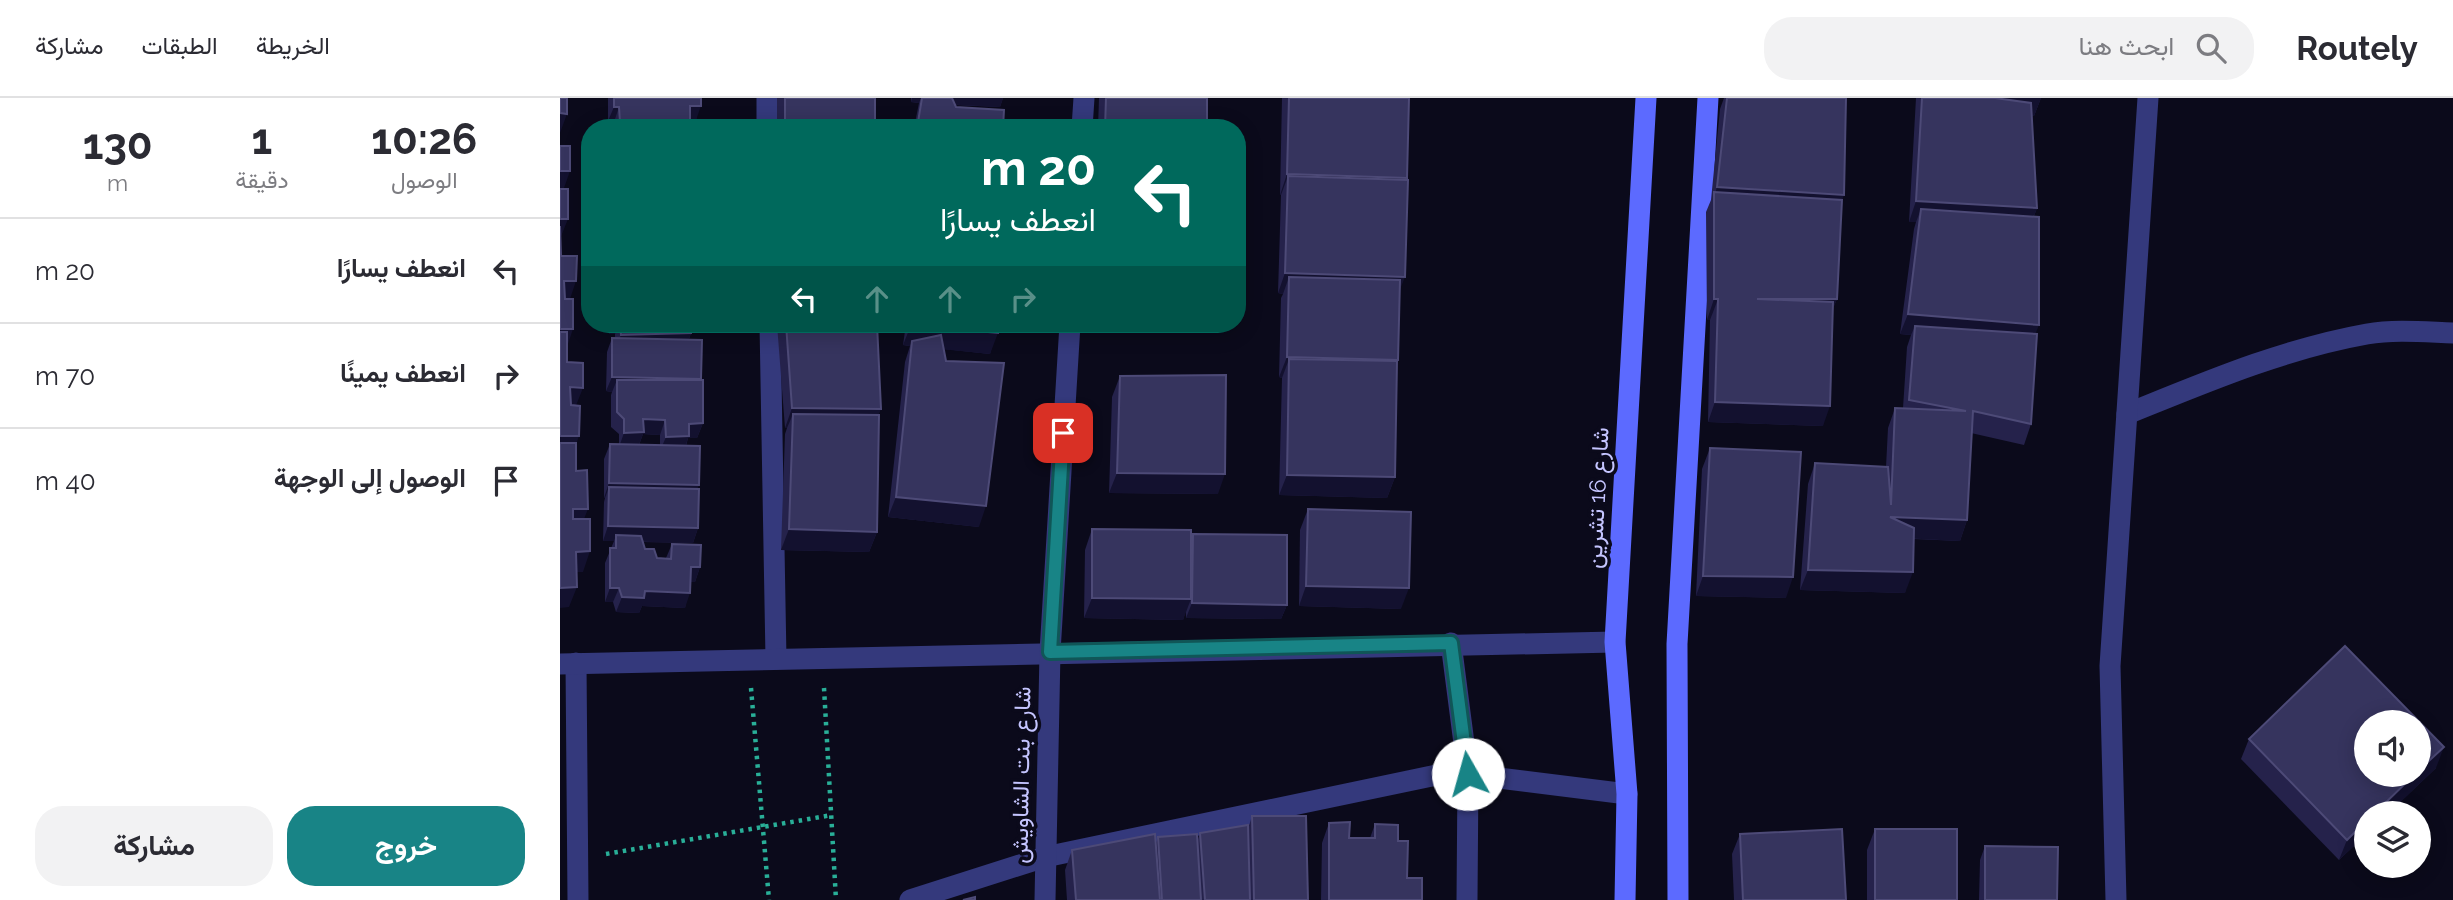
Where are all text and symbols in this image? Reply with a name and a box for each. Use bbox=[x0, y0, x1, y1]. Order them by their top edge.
search box bbox=[1764, 17, 2254, 80]
icon: search bbox=[2192, 29, 2230, 67]
text: Routely bbox=[2296, 29, 2418, 68]
text: مشاركة bbox=[35, 31, 103, 60]
text: الطبقات bbox=[141, 31, 218, 60]
text: الخريطة bbox=[256, 31, 330, 60]
text: ابحث هنا bbox=[2078, 31, 2174, 61]
text: 1 bbox=[252, 115, 272, 164]
text: 10:26 bbox=[371, 115, 477, 164]
text: 130 bbox=[83, 120, 153, 169]
text: 20 m bbox=[981, 139, 1096, 196]
icon: left bbox=[1120, 147, 1211, 238]
text: دقيقة bbox=[235, 166, 289, 193]
text: الوصول bbox=[391, 166, 457, 193]
text: m bbox=[107, 169, 128, 196]
text: انعطف يسارًا bbox=[940, 201, 1096, 238]
icon: left bbox=[487, 252, 525, 290]
text: انعطف يسارًا bbox=[337, 253, 466, 283]
text: 20 m bbox=[35, 256, 95, 286]
icon: left bbox=[785, 280, 823, 318]
icon: ahead bbox=[858, 280, 896, 318]
icon: ahead bbox=[931, 280, 969, 318]
icon: right bbox=[1004, 280, 1042, 318]
icon: right bbox=[487, 357, 525, 395]
text: انعطف يمينًا bbox=[340, 358, 466, 388]
text: 70 m bbox=[35, 361, 95, 391]
pin bbox=[1033, 403, 1093, 463]
icon: arrive bbox=[1044, 414, 1082, 452]
street label: شارع 16 تشرين bbox=[1579, 427, 1617, 570]
icon: arrive bbox=[487, 462, 525, 500]
text: الوصول إلى الوجهة bbox=[274, 463, 466, 493]
text: 40 m bbox=[35, 466, 96, 496]
street label: شارع بنت الشاويش bbox=[1005, 686, 1039, 864]
map controls bbox=[2354, 710, 2431, 878]
button: sound bbox=[2354, 710, 2431, 787]
position arrow bbox=[1431, 737, 1505, 811]
button: layers bbox=[2354, 801, 2431, 878]
button: مشاركة bbox=[35, 806, 273, 886]
button: خروج bbox=[287, 806, 525, 886]

